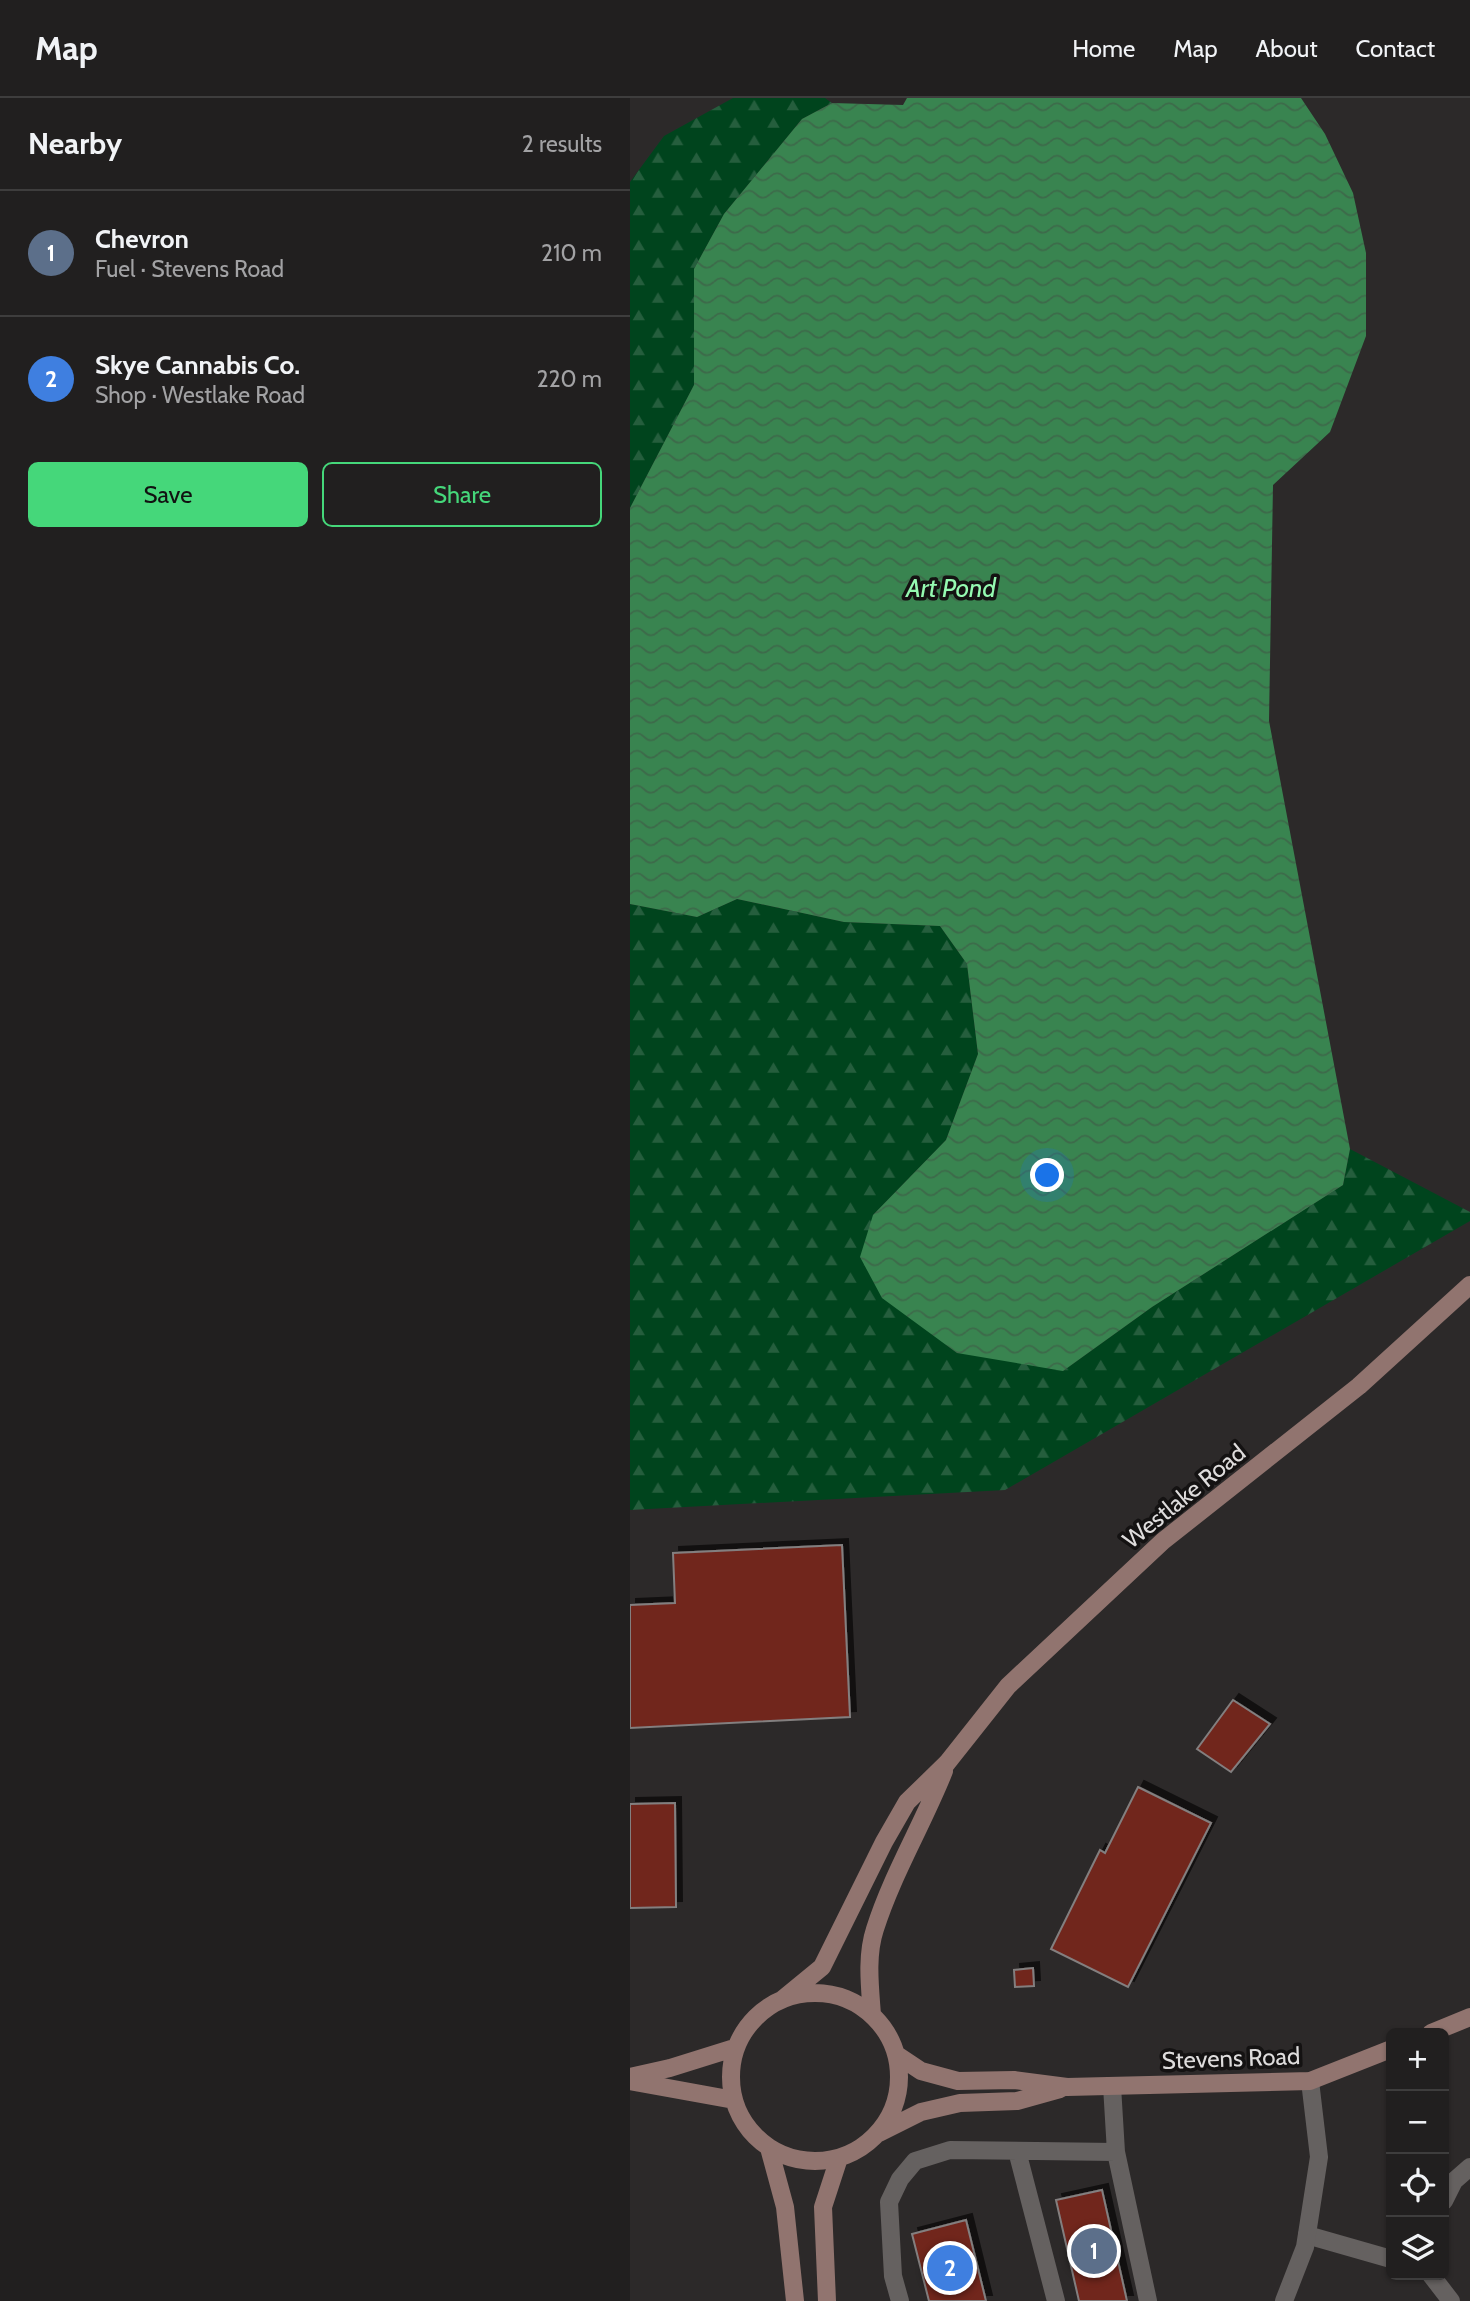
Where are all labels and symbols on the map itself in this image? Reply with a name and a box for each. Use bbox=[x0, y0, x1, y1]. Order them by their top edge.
water label: Art Pond bbox=[905, 572, 997, 604]
your location bbox=[1030, 1158, 1064, 1192]
street label: Westlake Road bbox=[1117, 1438, 1251, 1554]
street label: Stevens Road bbox=[1161, 2041, 1301, 2075]
pin: 1 bbox=[1071, 2225, 1117, 2277]
pin: 2 bbox=[927, 2242, 973, 2294]

